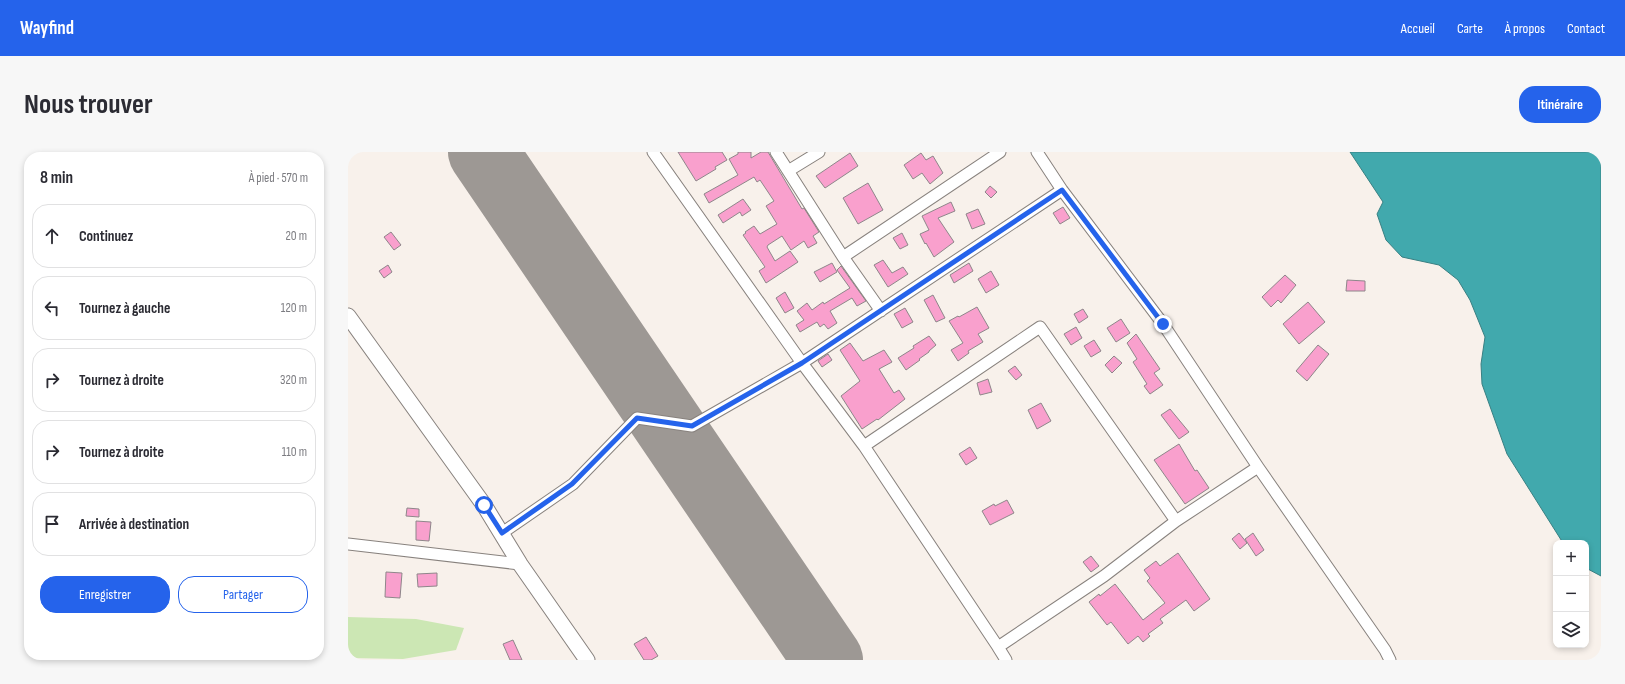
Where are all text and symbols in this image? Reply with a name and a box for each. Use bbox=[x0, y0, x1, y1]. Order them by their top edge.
text: Wayfind bbox=[20, 17, 74, 40]
text: Accueil bbox=[1401, 20, 1435, 37]
text: Carte bbox=[1457, 20, 1483, 37]
text: À propos bbox=[1505, 20, 1545, 37]
text: Contact bbox=[1567, 20, 1605, 37]
button: Itinéraire bbox=[1519, 86, 1601, 123]
text: Nous trouver bbox=[24, 88, 153, 121]
text: 8 min bbox=[40, 168, 73, 188]
text: À pied · 570 m bbox=[249, 170, 308, 186]
icon: ahead bbox=[41, 225, 63, 247]
text: Continuez bbox=[79, 227, 133, 246]
text: 20 m bbox=[285, 228, 307, 244]
icon: left bbox=[41, 297, 63, 319]
text: Tournez à gauche bbox=[79, 299, 170, 318]
text: 120 m bbox=[281, 300, 307, 316]
route end bbox=[1154, 315, 1172, 333]
icon: right bbox=[41, 369, 63, 391]
text: Tournez à droite bbox=[79, 371, 164, 390]
text: 320 m bbox=[280, 372, 307, 388]
icon: right bbox=[41, 441, 63, 463]
text: Tournez à droite bbox=[79, 443, 164, 462]
text: 110 m bbox=[282, 444, 307, 460]
route start bbox=[475, 496, 493, 514]
icon: arrive bbox=[41, 513, 63, 535]
text: Arrivée à destination bbox=[79, 515, 189, 534]
map controls bbox=[1553, 540, 1589, 648]
button: + bbox=[1553, 540, 1589, 576]
button: Enregistrer bbox=[40, 576, 170, 613]
button: Partager bbox=[178, 576, 308, 613]
button: − bbox=[1553, 576, 1589, 612]
button: layers bbox=[1553, 612, 1589, 648]

